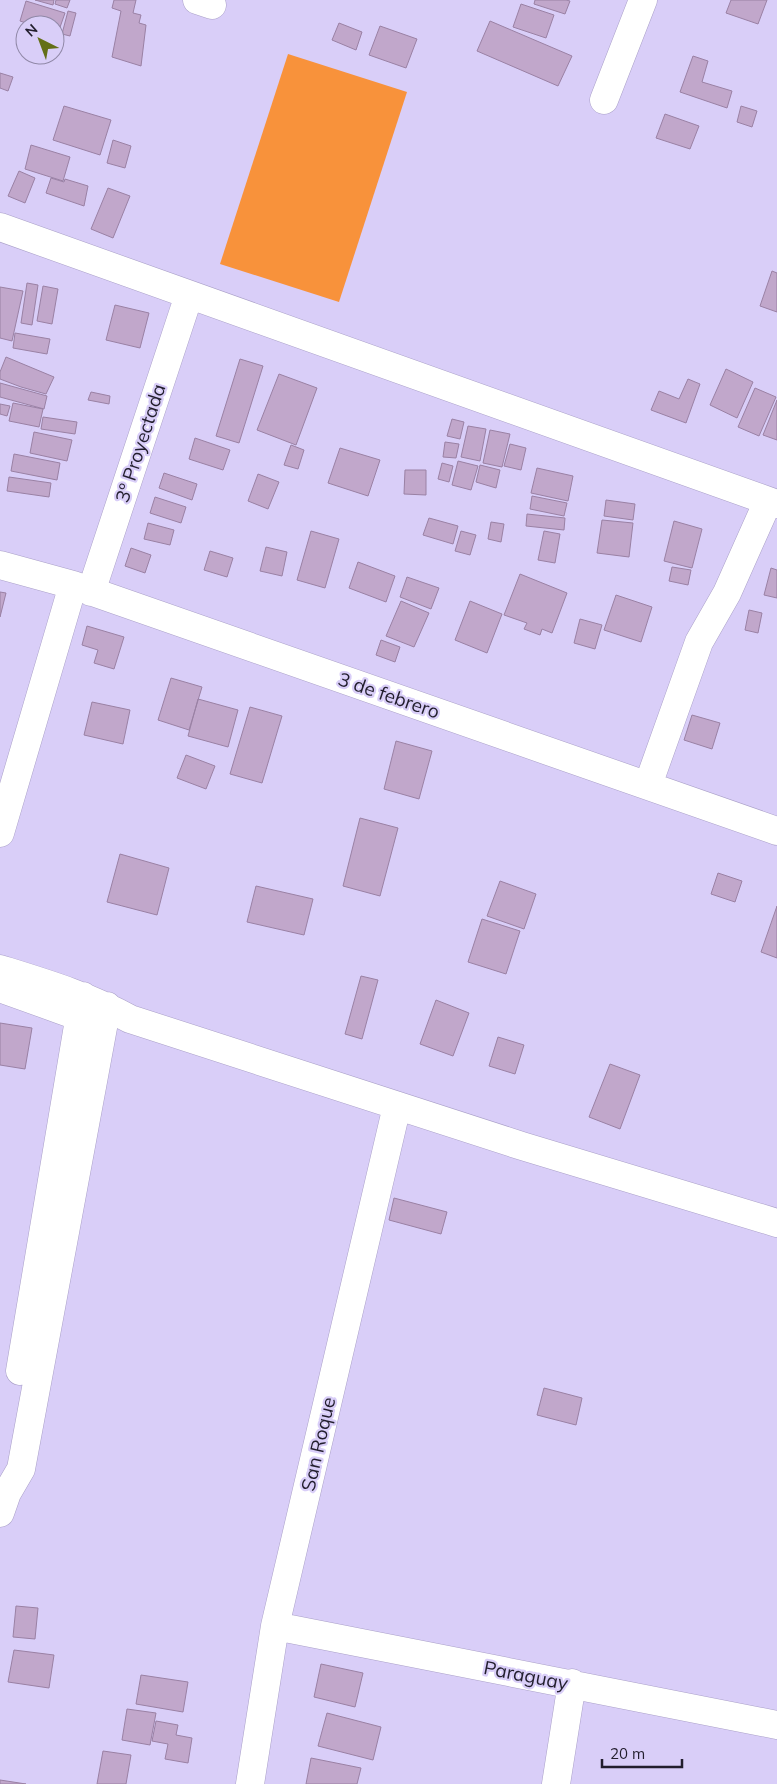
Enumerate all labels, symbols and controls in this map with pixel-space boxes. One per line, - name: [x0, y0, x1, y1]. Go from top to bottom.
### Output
- north arrow: [15, 15, 65, 65]
- text: N: [21, 20, 41, 41]
- street label: 3º Proyectada: [110, 381, 170, 505]
- street label: 3 de febrero: [335, 666, 443, 724]
- street label: San Roque: [296, 1395, 340, 1493]
- street label: Paraguay: [482, 1655, 570, 1695]
- scale bar: [602, 1736, 682, 1768]
- text: 20 m: [610, 1744, 645, 1763]

